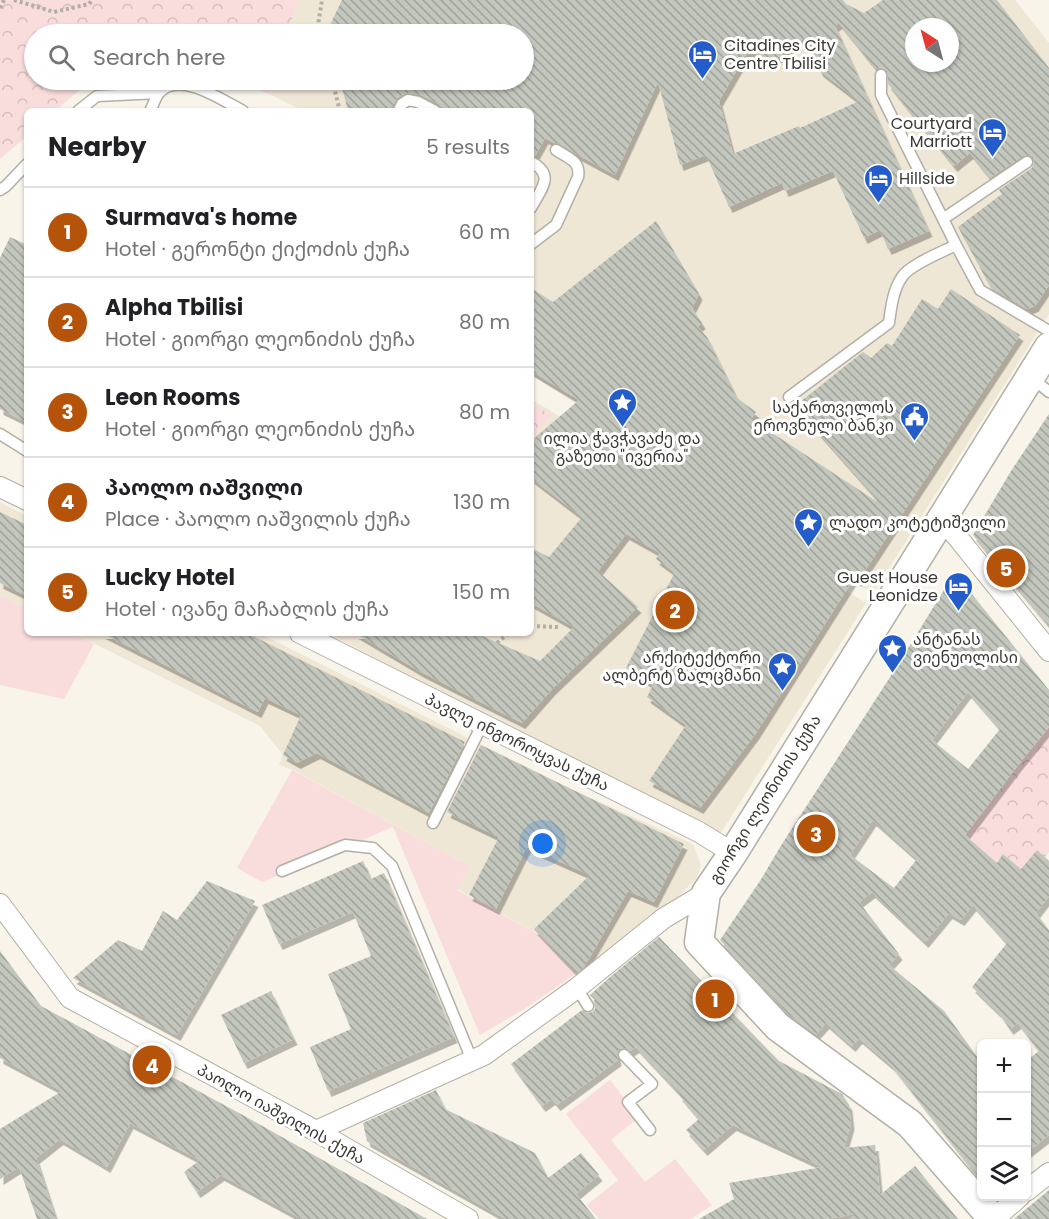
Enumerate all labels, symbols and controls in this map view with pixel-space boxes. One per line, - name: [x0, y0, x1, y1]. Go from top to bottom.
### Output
- north arrow: [905, 18, 959, 72]
- search box: [24, 24, 534, 90]
- place label: Citadines City Centre Tbilisi: [724, 34, 836, 75]
- hotel icon: Citadines City Centre Tbilisi: [687, 38, 719, 80]
- icon: search: [45, 41, 78, 74]
- text: Search here: [93, 42, 226, 73]
- place label: Courtyard Marriott: [891, 112, 972, 153]
- hotel icon: Courtyard Marriott: [977, 116, 1009, 158]
- text: Nearby: [48, 129, 146, 165]
- text: 5 results: [426, 133, 510, 161]
- hotel icon: Hillside: [862, 162, 894, 204]
- place label: Hillside: [899, 167, 955, 190]
- text: Surmava's home: [105, 202, 297, 233]
- text: 1: [64, 218, 71, 246]
- text: 60 m: [459, 218, 510, 246]
- text: Hotel · გერონტი ქიქოძის ქუჩა: [105, 235, 410, 263]
- text: Alpha Tbilisi: [105, 292, 243, 323]
- text: 2: [62, 308, 73, 336]
- text: 80 m: [459, 308, 510, 336]
- text: Hotel · გიორგი ლეონიძის ქუჩა: [105, 325, 415, 353]
- text: Leon Rooms: [105, 382, 241, 413]
- place icon: ილია ჭავჭავაძე და გაზეთი "ივერია": [606, 386, 638, 428]
- place label: საქართველოს ეროვნული ბანკი: [754, 396, 894, 437]
- text: 3: [61, 398, 74, 426]
- text: 80 m: [459, 398, 510, 426]
- public building icon: საქართველოს ეროვნული ბანკი: [899, 400, 931, 442]
- text: Hotel · გიორგი ლეონიძის ქუჩა: [105, 415, 415, 443]
- place label: ილია ჭავჭავაძე და გაზეთი "ივერია": [544, 427, 700, 468]
- text: პაოლო იაშვილი: [105, 472, 303, 503]
- text: 4: [61, 488, 74, 516]
- text: 130 m: [453, 488, 510, 516]
- text: Place · პაოლო იაშვილის ქუჩა: [105, 505, 411, 533]
- place icon: ლადო კოტეტიშვილი: [792, 506, 824, 548]
- place label: ლადო კოტეტიშვილი: [829, 511, 1006, 534]
- pin: 5: [986, 546, 1026, 590]
- text: Lucky Hotel: [105, 562, 235, 593]
- place label: Guest House Leonidze: [837, 566, 938, 607]
- hotel icon: Guest House Leonidze: [943, 570, 975, 612]
- text: 5: [61, 578, 74, 606]
- text: 150 m: [453, 578, 510, 606]
- pin: 2: [656, 588, 694, 632]
- text: Hotel · ივანე მაჩაბლის ქუჩა: [105, 595, 389, 623]
- place label: ანტანას ვიენუოლისი: [913, 628, 1018, 669]
- place icon: ანტანას ვიენუოლისი: [876, 632, 908, 674]
- place label: არქიტექტორი ალბერტ ზალცმანი: [603, 646, 761, 687]
- place icon: არქიტექტორი ალბერტ ზალცმანი: [766, 650, 798, 692]
- street label: პავლე ინგოროყვას ქუჩა: [421, 687, 613, 797]
- street label: გიორგი ლეონიძის ქუჩა: [704, 710, 826, 888]
- pin: 3: [796, 812, 836, 856]
- your location: [528, 829, 557, 858]
- pin: 1: [696, 976, 734, 1022]
- map controls: [977, 1039, 1031, 1201]
- button: +: [977, 1039, 1031, 1093]
- pin: 4: [132, 1042, 172, 1088]
- street label: პაოლო იაშვილის ქუჩა: [193, 1058, 369, 1170]
- button: −: [977, 1093, 1031, 1147]
- button: layers: [977, 1147, 1031, 1201]

